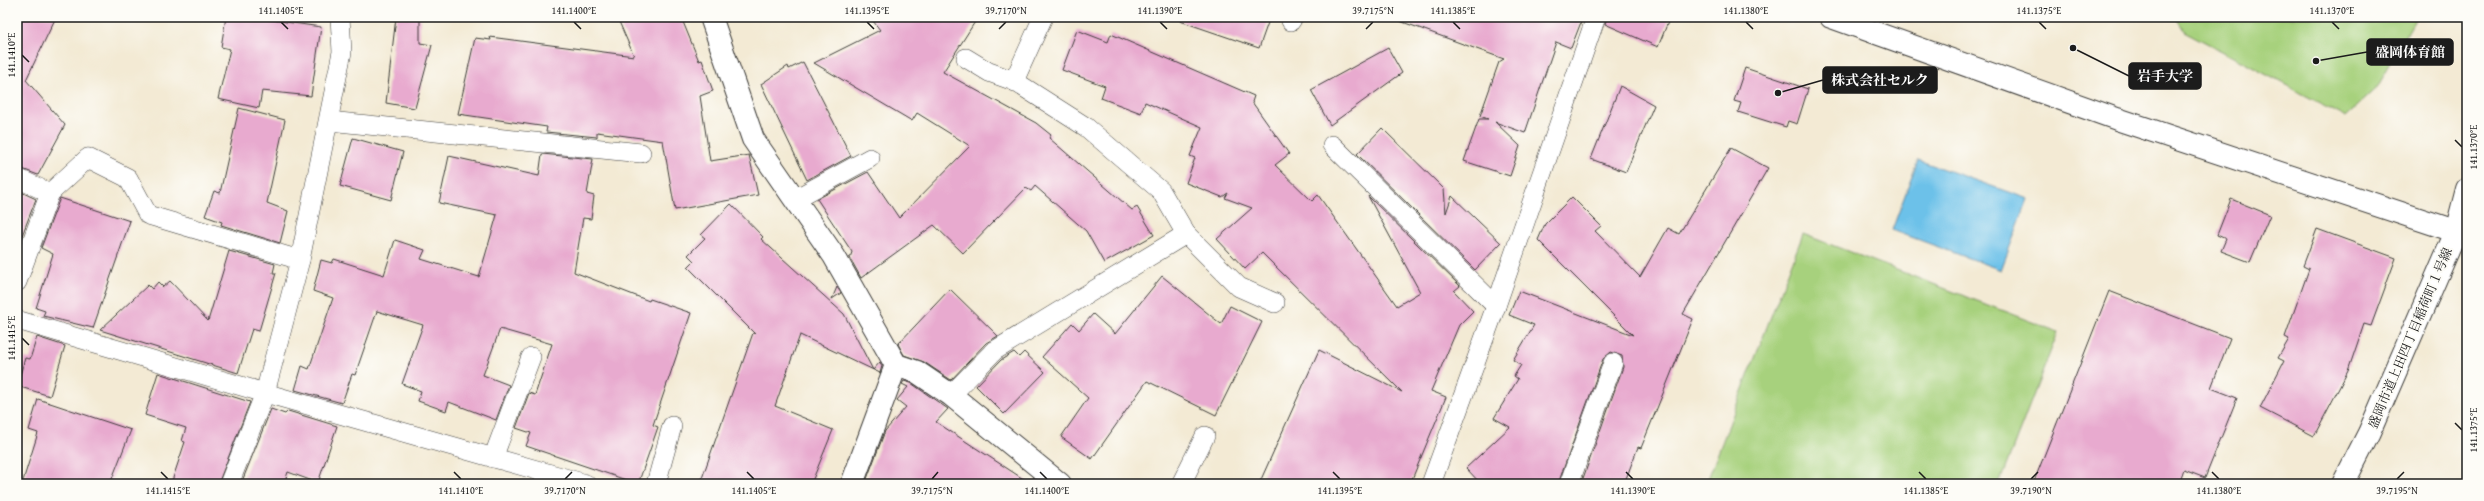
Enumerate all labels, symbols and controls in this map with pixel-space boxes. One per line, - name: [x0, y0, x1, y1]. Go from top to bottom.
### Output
- text: 141.1405°E: [259, 3, 303, 18]
- text: 141.1400°E: [552, 3, 596, 18]
- text: 141.1395°E: [845, 3, 889, 18]
- text: 39.7170°N: [985, 3, 1027, 18]
- text: 141.1390°E: [1138, 3, 1182, 18]
- text: 39.7175°N: [1352, 3, 1394, 18]
- text: 141.1385°E: [1431, 3, 1475, 18]
- text: 141.1380°E: [1724, 3, 1768, 18]
- text: 141.1375°E: [2017, 3, 2061, 18]
- text: 141.1370°E: [2310, 3, 2354, 18]
- text: 141.1410°E: [4, 33, 19, 77]
- callout: 盛岡体育館: [2367, 39, 2453, 65]
- text: 盛岡体育館: [2375, 42, 2445, 62]
- callout: 岩手大学: [2129, 63, 2201, 89]
- text: 岩手大学: [2137, 66, 2193, 86]
- callout: 株式会社セルク: [1823, 67, 1937, 93]
- text: 株式会社セルク: [1831, 70, 1929, 90]
- text: 141.1370°E: [2466, 125, 2481, 169]
- street label: 盛岡市道上田四丁目稲荷町１号線: [2363, 245, 2457, 431]
- text: 141.1415°E: [4, 316, 19, 360]
- text: 141.1375°E: [2466, 408, 2481, 452]
- text: 141.1415°E: [146, 483, 190, 498]
- text: 141.1410°E: [439, 483, 483, 498]
- text: 39.7170°N: [544, 483, 586, 498]
- text: 141.1405°E: [732, 483, 776, 498]
- text: 39.7175°N: [911, 483, 953, 498]
- text: 141.1400°E: [1025, 483, 1069, 498]
- text: 141.1395°E: [1318, 483, 1362, 498]
- text: 141.1390°E: [1611, 483, 1655, 498]
- text: 141.1385°E: [1904, 483, 1948, 498]
- text: 39.7190°N: [2010, 483, 2052, 498]
- text: 141.1380°E: [2197, 483, 2241, 498]
- text: 39.7195°N: [2376, 483, 2418, 498]

